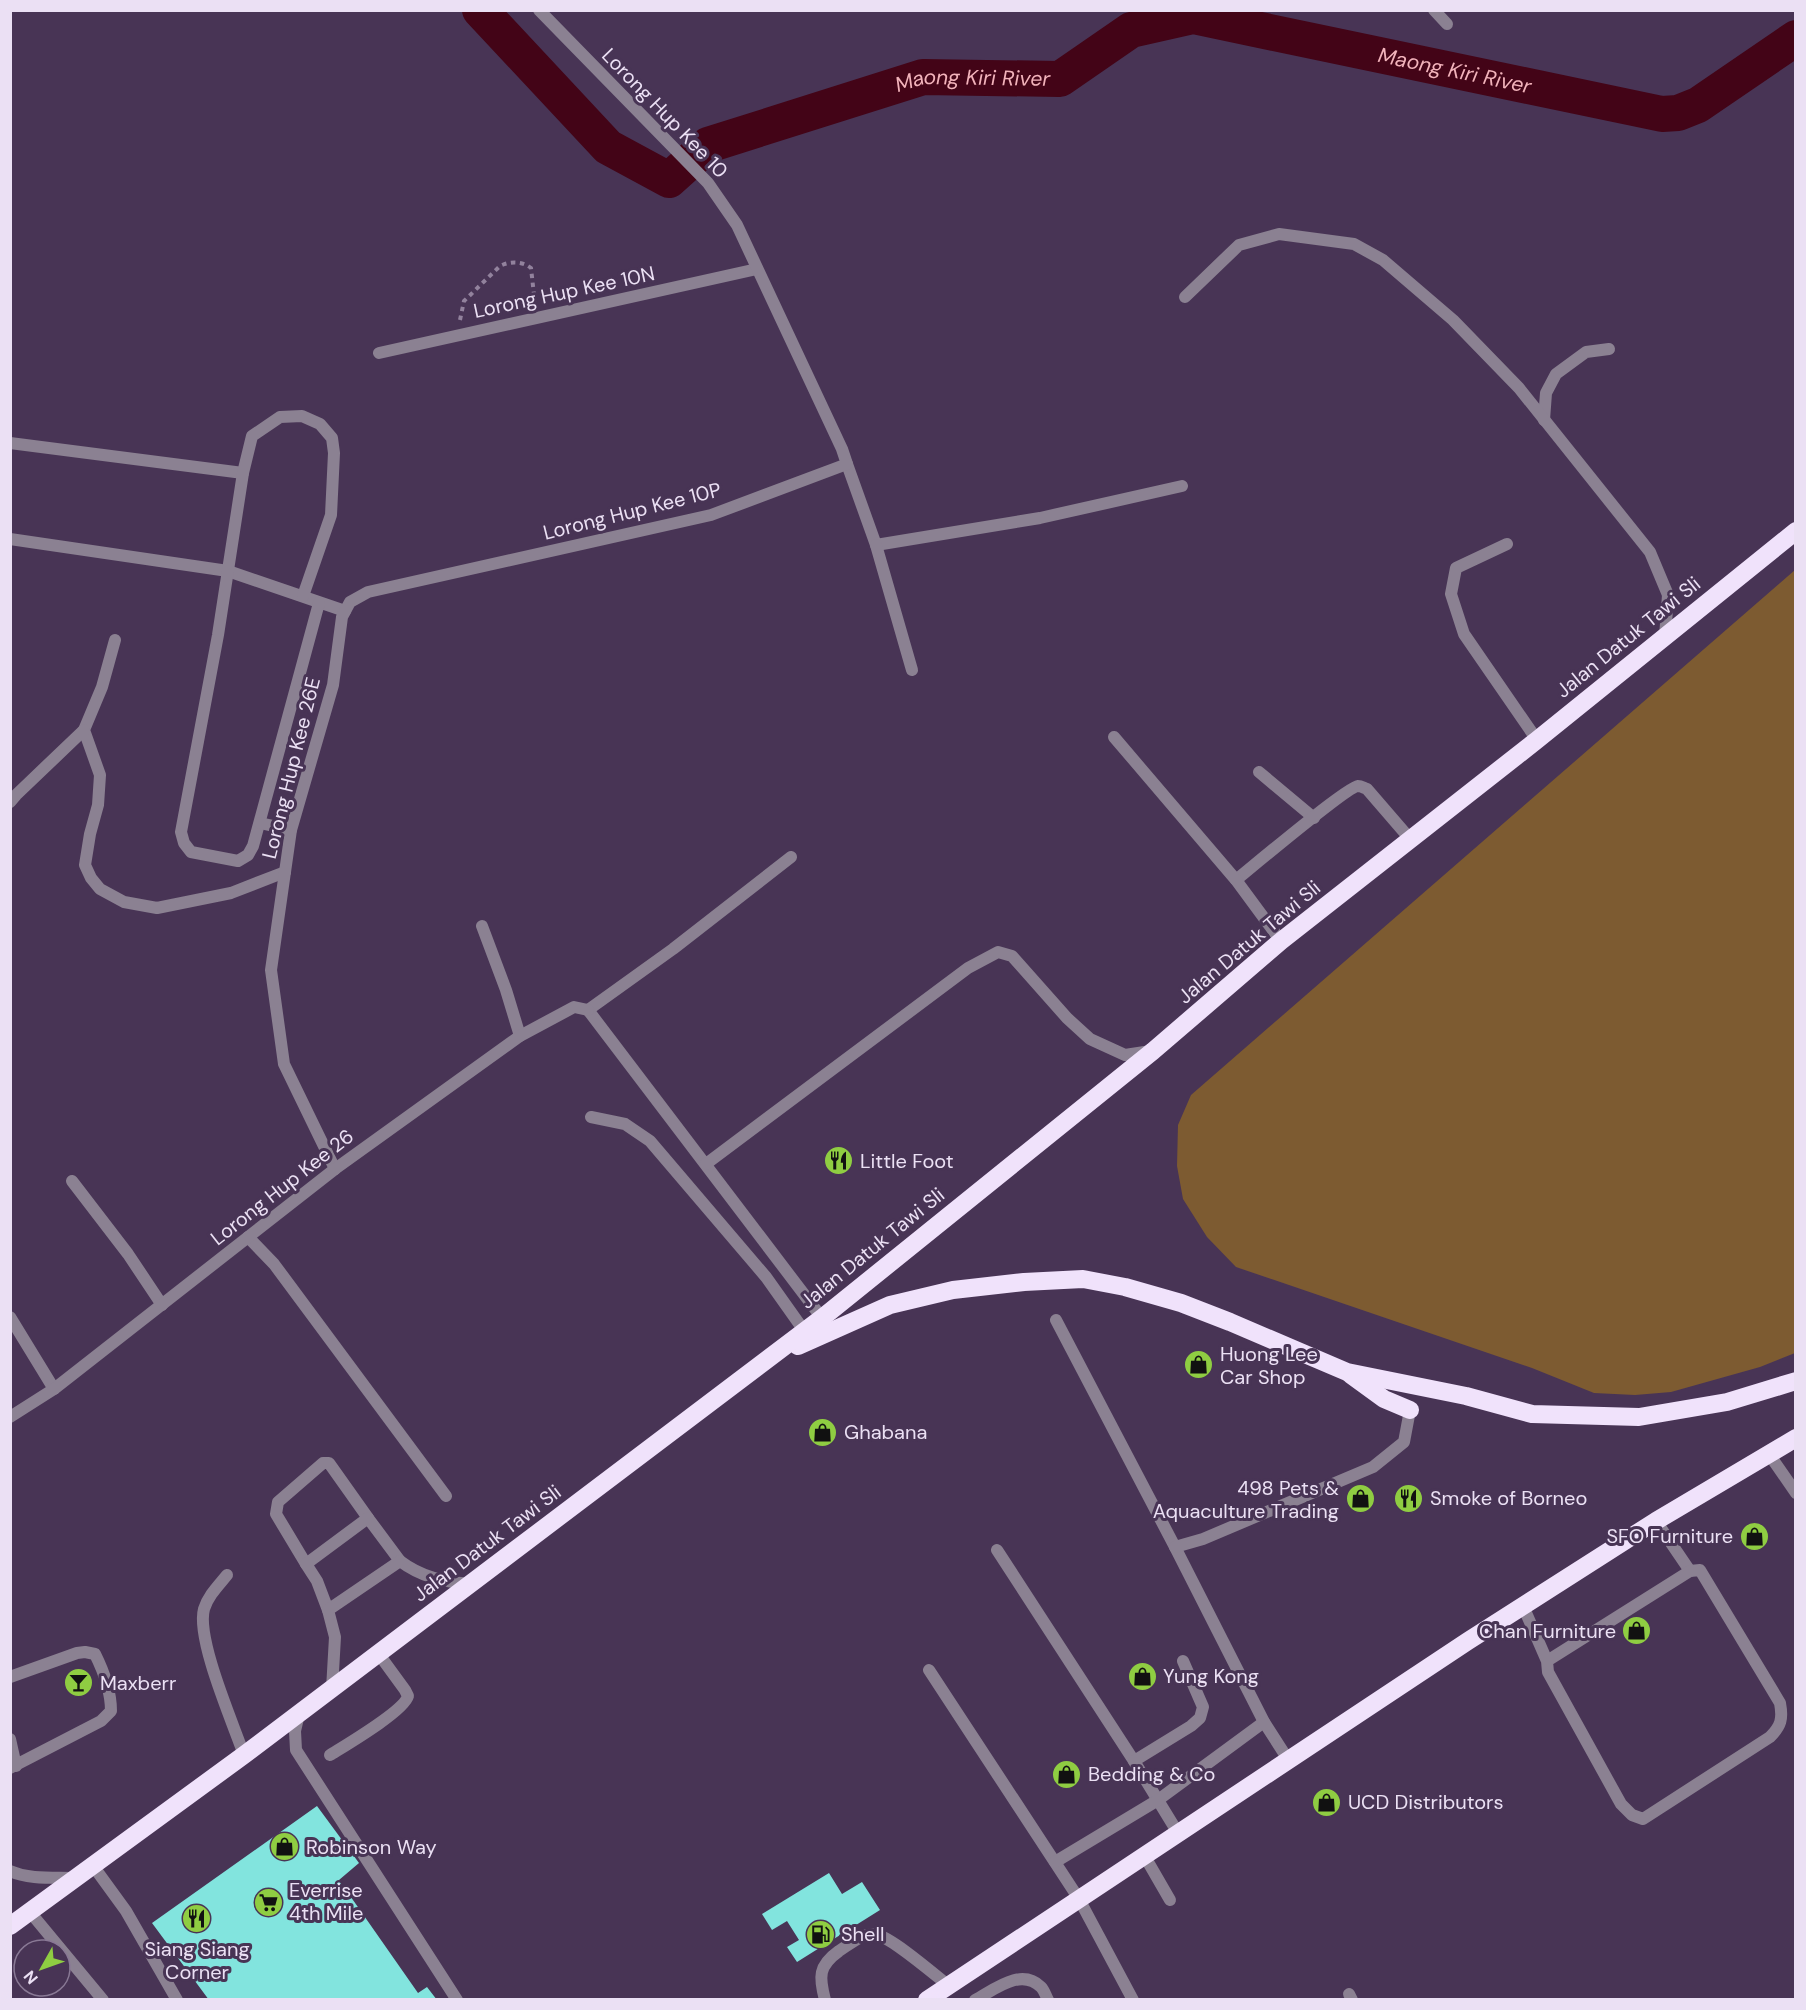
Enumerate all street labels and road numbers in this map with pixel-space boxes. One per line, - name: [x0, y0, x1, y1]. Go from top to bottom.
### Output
- street label: Lorong Hup Kee 10: [596, 43, 734, 183]
- street label: Lorong Hup Kee 10N: [471, 260, 657, 324]
- street label: Lorong Hup Kee 10P: [540, 476, 724, 546]
- street label: Jalan Datuk Tawi Sli: [1550, 571, 1706, 703]
- street label: Lorong Hup Kee 26E: [256, 675, 326, 861]
- street label: Jalan Datuk Tawi Sli: [1172, 875, 1326, 1009]
- street label: Lorong Hup Kee 26: [205, 1123, 359, 1251]
- street label: Jalan Datuk Tawi Sli: [794, 1182, 950, 1314]
- street label: Jalan Datuk Tawi Sli: [408, 1479, 566, 1607]

